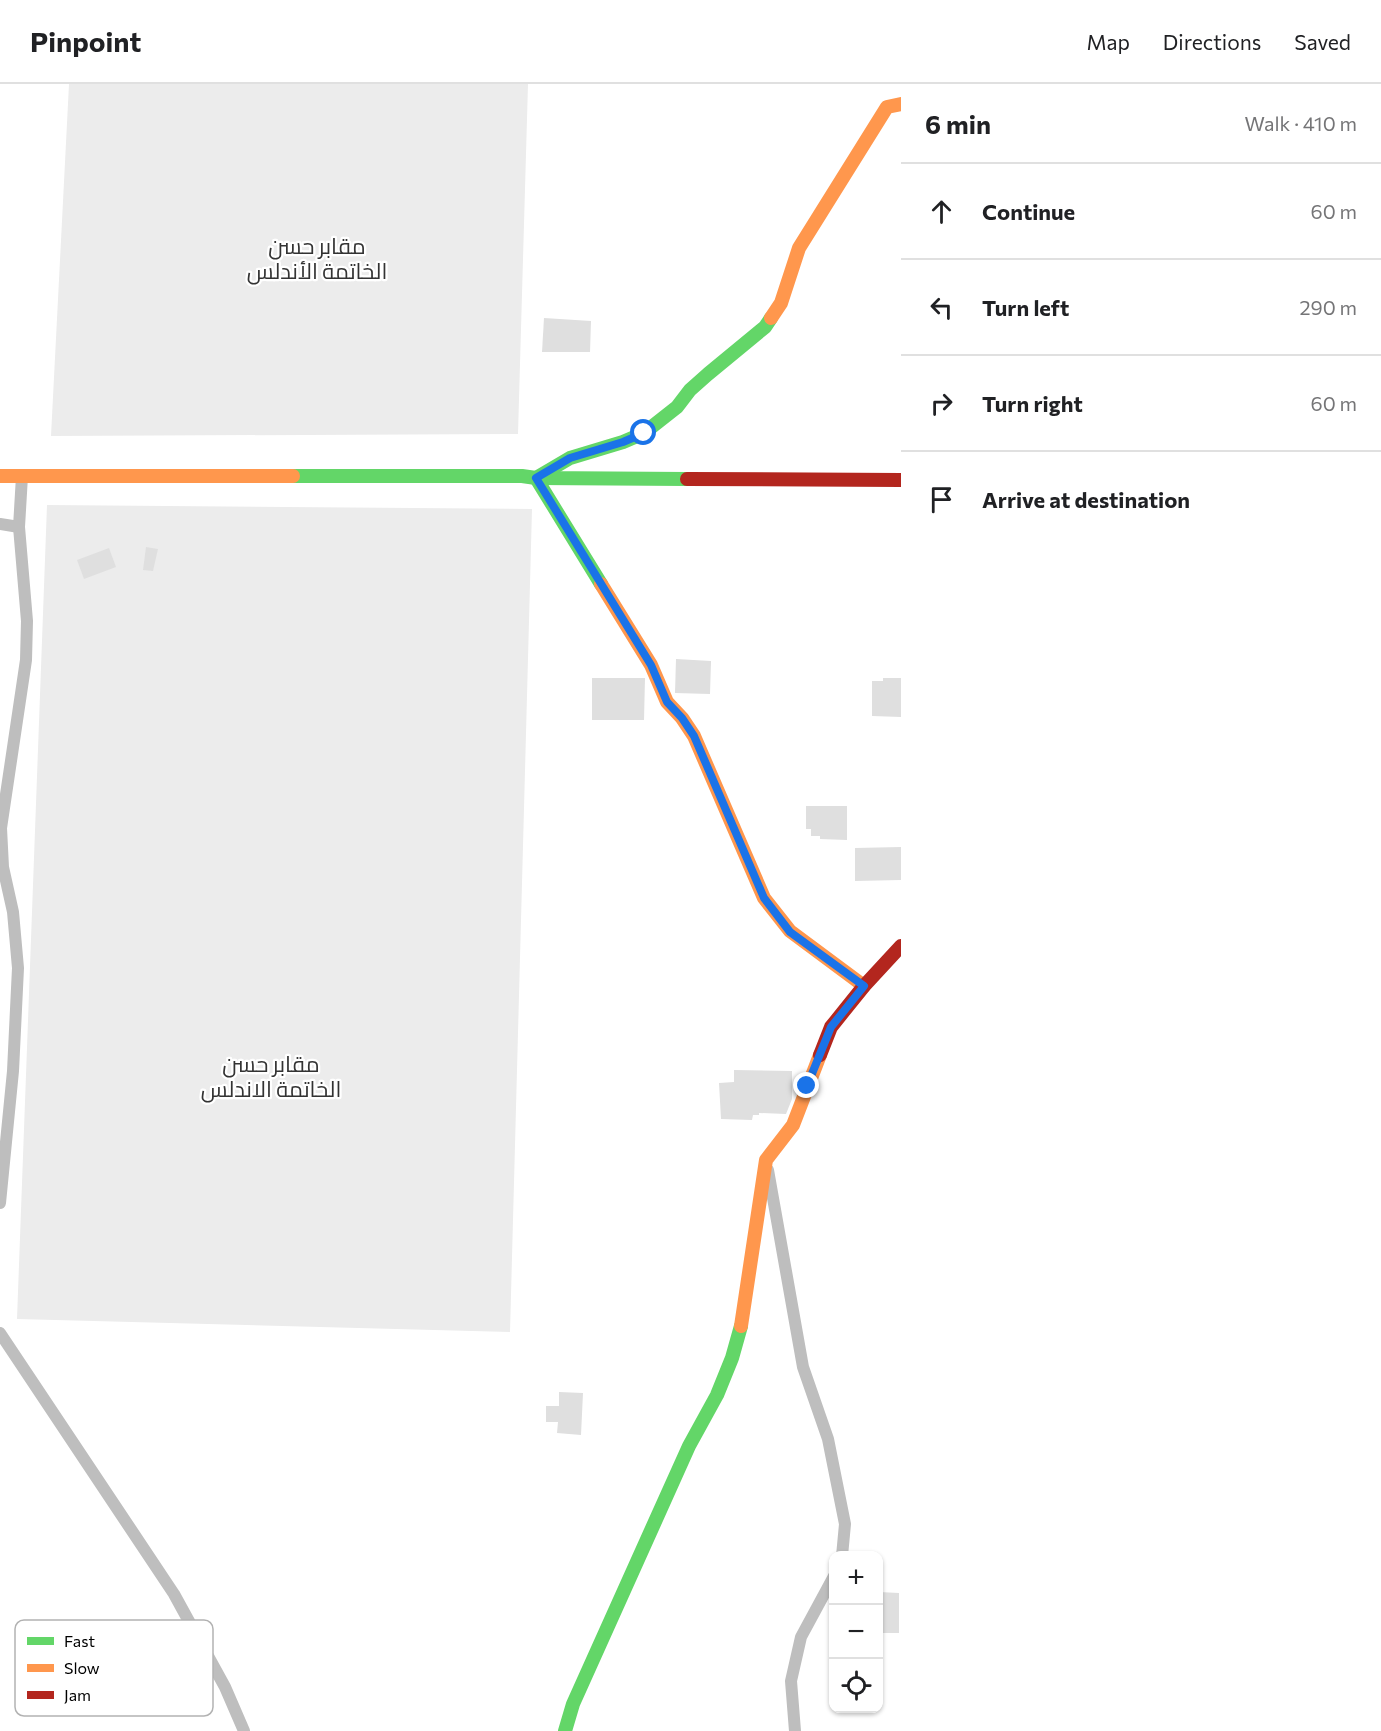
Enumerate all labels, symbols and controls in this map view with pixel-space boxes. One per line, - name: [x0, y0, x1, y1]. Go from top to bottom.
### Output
- text: Pinpoint: [30, 24, 141, 58]
- text: Map: [1087, 29, 1130, 54]
- text: Directions: [1163, 29, 1261, 54]
- text: Saved: [1294, 29, 1351, 54]
- text: 6 min: [925, 108, 991, 139]
- text: Walk · 410 m: [1245, 111, 1357, 135]
- icon: ahead: [925, 195, 958, 228]
- text: Continue: [982, 198, 1075, 225]
- text: 60 m: [1311, 199, 1357, 223]
- park label: مقابر حسن الخاتمة الأندلس: [247, 232, 387, 285]
- icon: left: [925, 291, 958, 324]
- text: Turn left: [982, 294, 1069, 321]
- text: 290 m: [1299, 295, 1357, 319]
- icon: right: [925, 387, 958, 420]
- text: Turn right: [982, 390, 1083, 417]
- text: 60 m: [1311, 391, 1357, 415]
- route start: [630, 419, 656, 445]
- icon: arrive: [925, 483, 958, 516]
- text: Arrive at destination: [982, 486, 1190, 513]
- park label: مقابر حسن الخاتمة الاندلس: [201, 1050, 341, 1103]
- route end: [793, 1072, 819, 1098]
- map controls: [829, 1551, 883, 1713]
- button: +: [829, 1551, 883, 1605]
- button: −: [829, 1605, 883, 1659]
- legend: [15, 1620, 213, 1716]
- text: Fast: [64, 1631, 95, 1650]
- text: Slow: [64, 1658, 100, 1677]
- button: locate: [829, 1659, 883, 1713]
- text: Jam: [64, 1685, 91, 1704]

